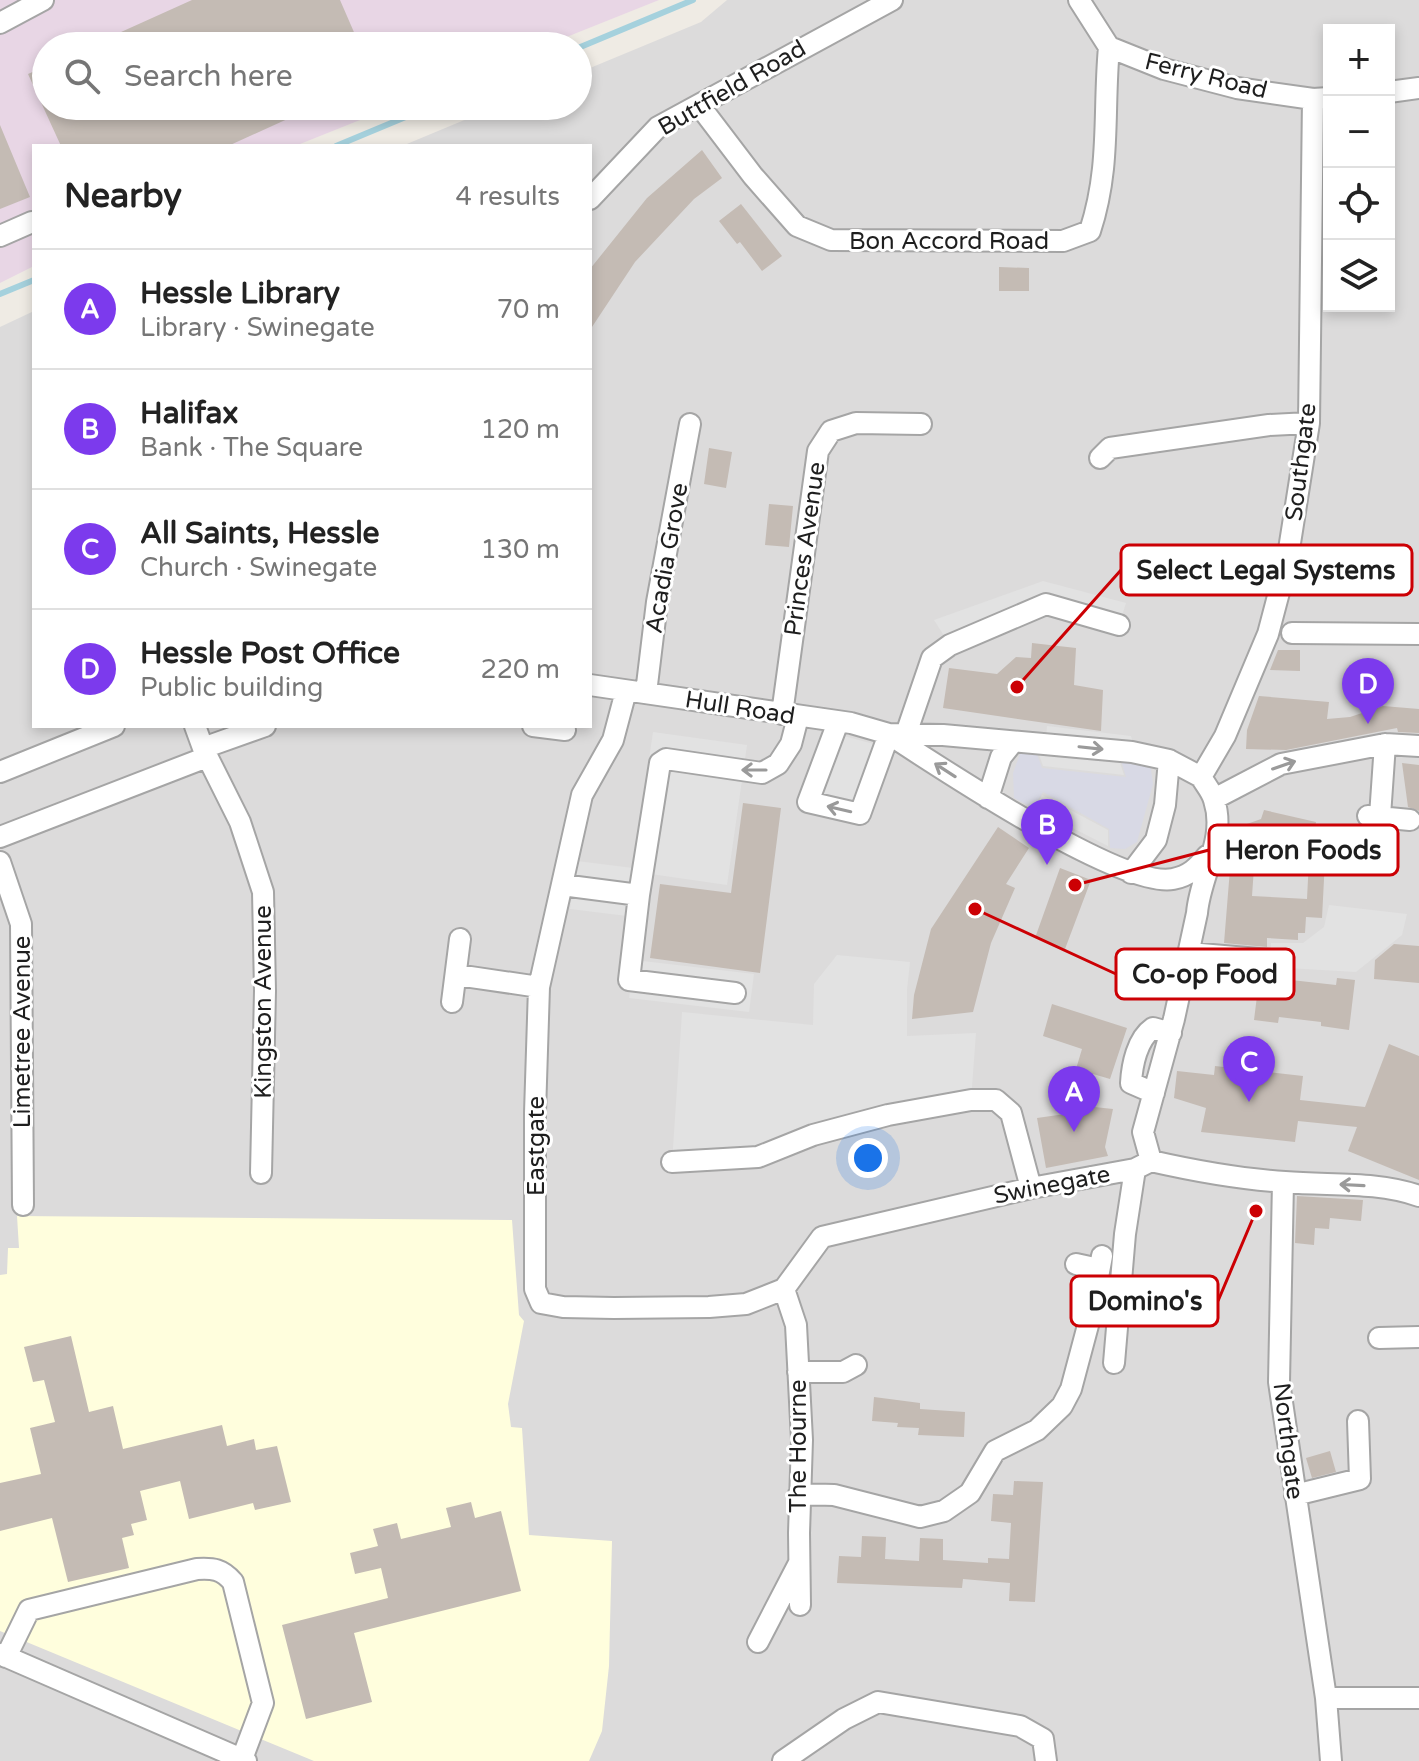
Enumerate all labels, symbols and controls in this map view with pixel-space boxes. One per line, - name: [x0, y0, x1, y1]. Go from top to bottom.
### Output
- map controls: [1323, 24, 1395, 312]
- button: +: [1323, 24, 1395, 96]
- search box: [32, 32, 592, 120]
- street label: Buttfield Road: [653, 34, 811, 142]
- street label: Ferry Road: [1142, 47, 1270, 105]
- icon: search: [60, 54, 104, 98]
- text: Search here: [124, 58, 293, 95]
- button: −: [1323, 96, 1395, 168]
- button: locate: [1323, 168, 1395, 240]
- text: Nearby: [64, 176, 182, 217]
- text: 4 results: [455, 181, 560, 212]
- street label: Bon Accord Road: [849, 227, 1049, 256]
- button: layers: [1323, 240, 1395, 312]
- text: Hessle Library: [140, 275, 340, 312]
- text: A: [80, 294, 100, 325]
- text: 70 m: [497, 294, 560, 325]
- text: Library · Swinegate: [140, 312, 375, 343]
- text: Halifax: [140, 395, 239, 432]
- street label: Southgate: [1279, 401, 1323, 523]
- text: B: [81, 414, 99, 445]
- text: 120 m: [480, 414, 560, 445]
- text: Bank · The Square: [140, 432, 363, 463]
- street label: Princes Avenue: [778, 460, 832, 638]
- street label: Acadia Grove: [639, 480, 695, 636]
- text: All Saints, Hessle: [140, 515, 380, 552]
- text: C: [81, 534, 99, 565]
- text: 130 m: [480, 534, 560, 565]
- callout: Select Legal Systems: [1121, 545, 1412, 595]
- text: Church · Swinegate: [140, 552, 377, 583]
- text: Select Legal Systems: [1137, 555, 1395, 586]
- text: Hessle Post Office: [140, 635, 400, 672]
- text: D: [80, 654, 100, 685]
- text: 220 m: [480, 654, 560, 685]
- pin: D: [1342, 658, 1394, 724]
- text: Public building: [140, 672, 323, 703]
- street label: Hull Road: [683, 685, 797, 731]
- one-way arrow: [1077, 741, 1104, 756]
- one-way arrow: [1271, 757, 1296, 772]
- one-way arrow: [742, 762, 768, 778]
- one-way arrow: [934, 762, 957, 778]
- pin: B: [1021, 799, 1073, 865]
- one-way arrow: [827, 801, 852, 816]
- callout: Heron Foods: [1209, 825, 1398, 875]
- text: Heron Foods: [1224, 835, 1382, 866]
- street label: Kingston Avenue: [249, 905, 278, 1099]
- street label: Limetree Avenue: [8, 936, 37, 1128]
- callout: Co-op Food: [1116, 949, 1294, 999]
- text: Co-op Food: [1132, 959, 1278, 990]
- pin: C: [1223, 1036, 1275, 1102]
- pin: A: [1048, 1066, 1100, 1132]
- street label: Eastgate: [522, 1096, 551, 1196]
- your location: [848, 1138, 888, 1178]
- street label: Swinegate: [991, 1159, 1113, 1211]
- one-way arrow: [1339, 1178, 1366, 1193]
- callout: Domino's: [1071, 1276, 1218, 1326]
- text: Domino's: [1088, 1286, 1202, 1317]
- street label: The Hourne: [784, 1379, 813, 1513]
- street label: Northgate: [1266, 1381, 1310, 1501]

